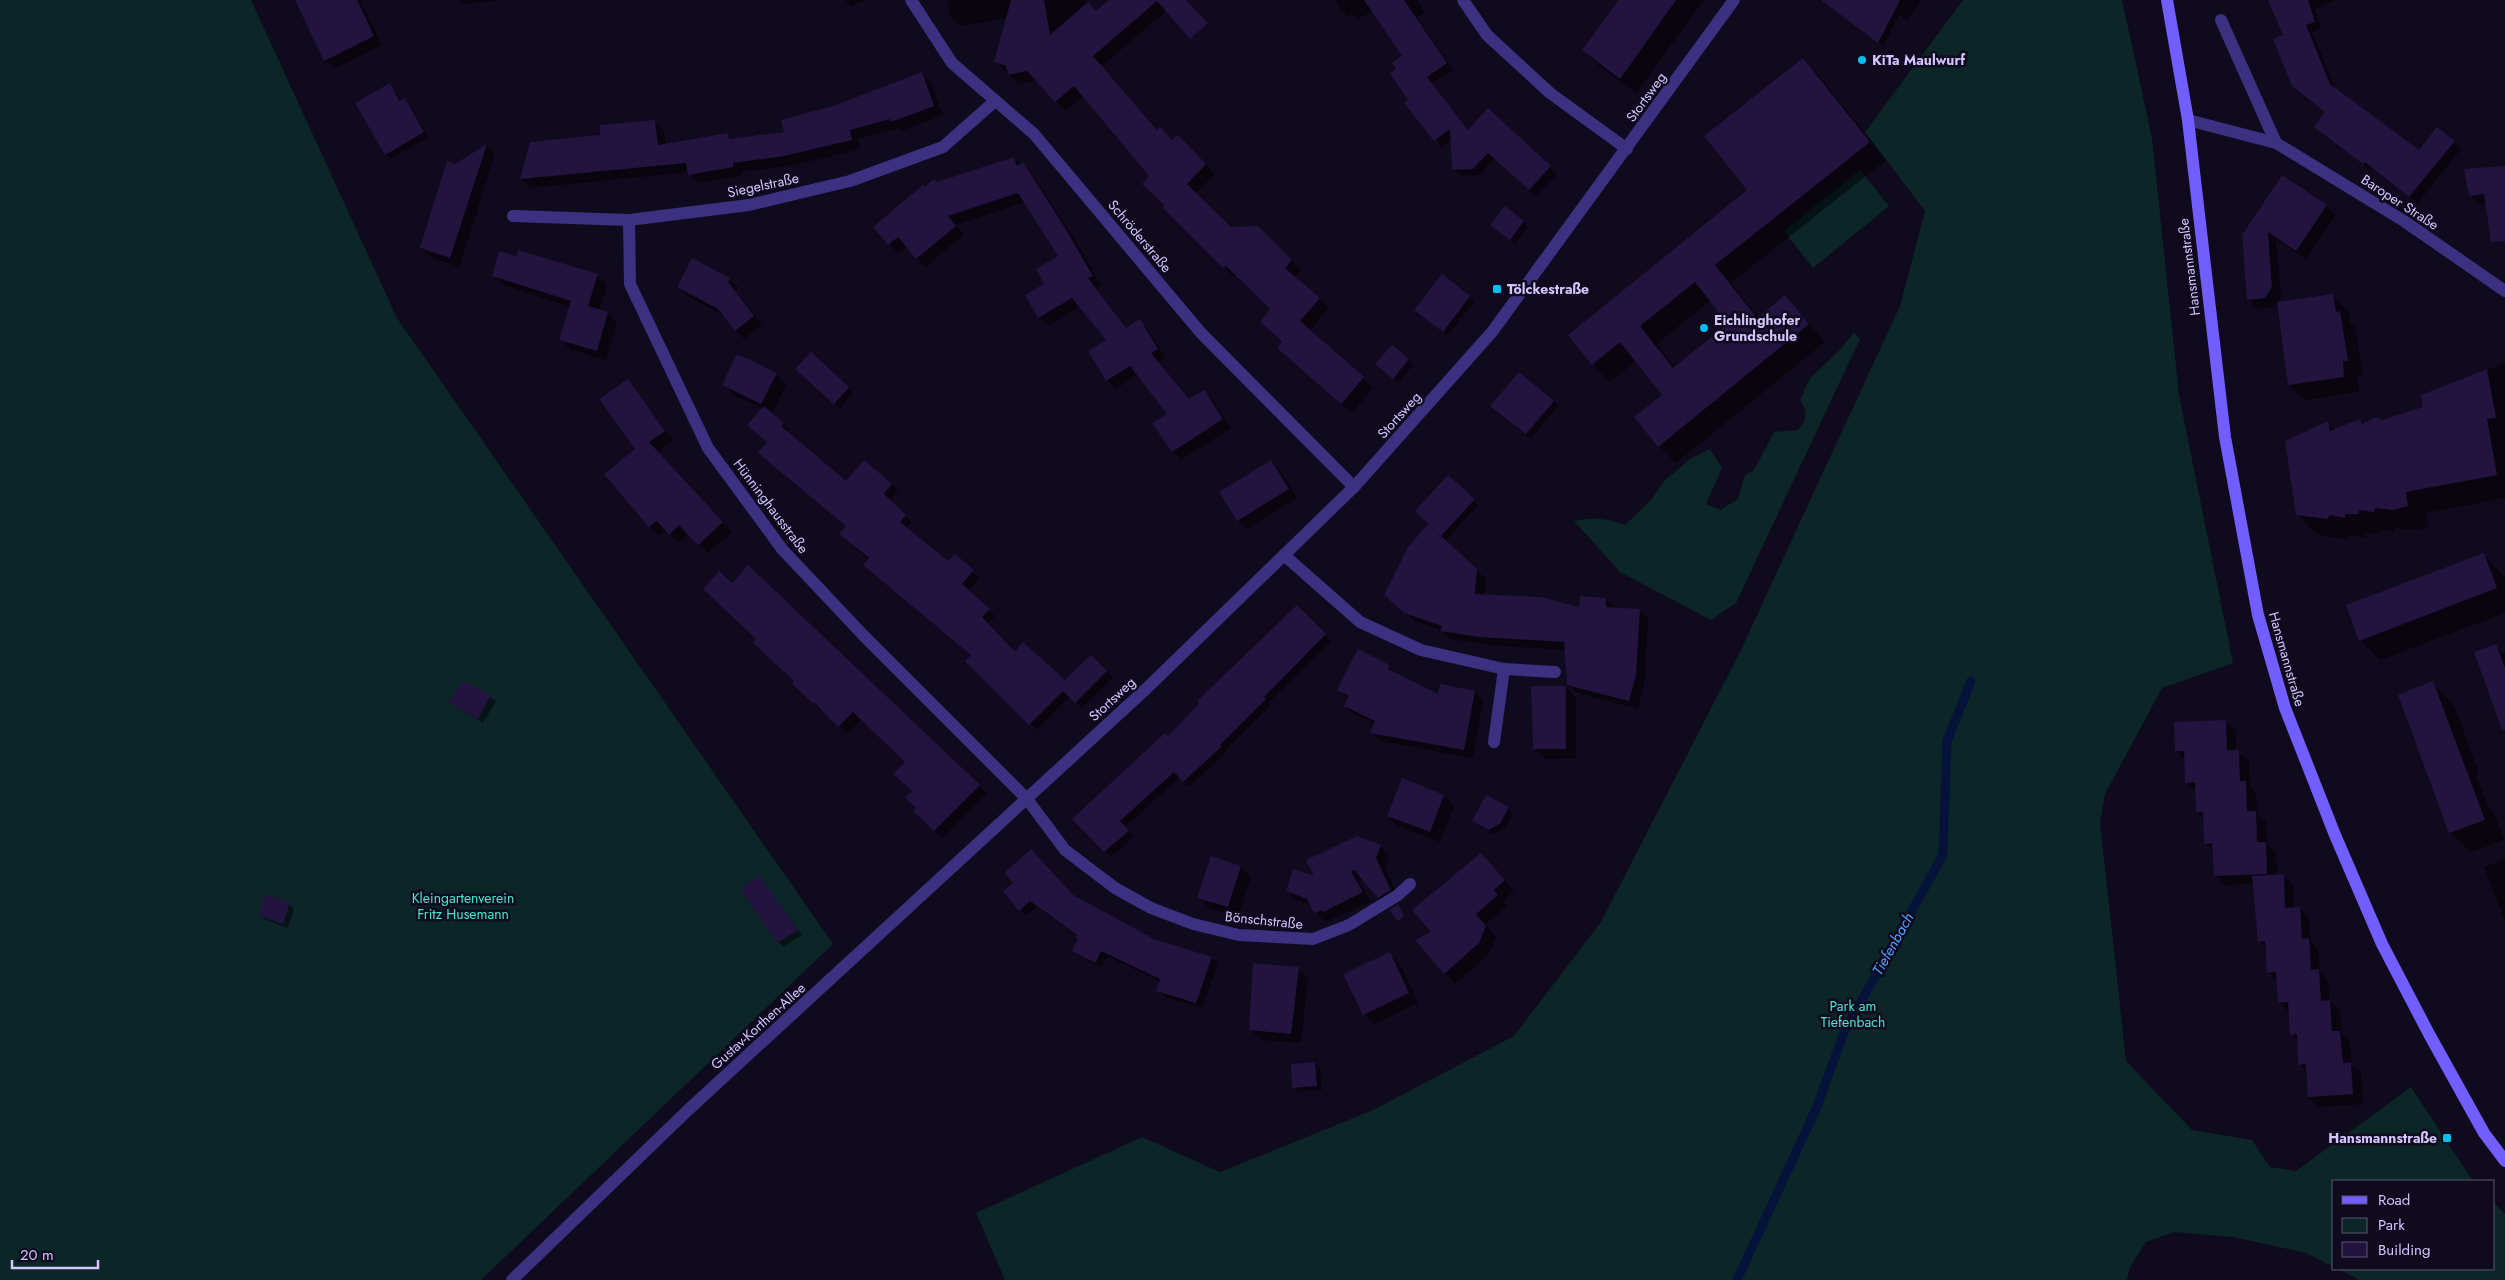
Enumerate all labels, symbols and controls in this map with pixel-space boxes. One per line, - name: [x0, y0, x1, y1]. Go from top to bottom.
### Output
- place label: KiTa Maulwurf: [1872, 50, 1966, 70]
- marker: KiTa Maulwurf: [1856, 54, 1868, 66]
- street label: Stortsweg: [1621, 68, 1671, 126]
- street label: Siegelstraße: [725, 168, 801, 202]
- street label: Baroper Straße: [2357, 169, 2443, 235]
- street label: Schröderstraße: [1104, 195, 1176, 277]
- street label: Hansmannstraße: [2173, 217, 2205, 317]
- place label: Tölckestraße: [1507, 279, 1589, 299]
- marker: Tölckestraße: [1491, 283, 1503, 295]
- place label: Eichlinghofer Grundschule: [1714, 310, 1800, 346]
- marker: Eichlinghofer Grundschule: [1698, 322, 1710, 334]
- street label: Stortsweg: [1373, 387, 1425, 443]
- street label: Hünninghausstraße: [729, 455, 813, 557]
- street label: Hansmannstraße: [2264, 609, 2310, 709]
- street label: Stortsweg: [1084, 672, 1140, 726]
- park label: Kleingartenverein Fritz Husemann: [412, 888, 514, 924]
- street label: Bönschstraße: [1224, 906, 1304, 934]
- water label: Tiefenbach: [1867, 909, 1919, 979]
- street label: Gustav-Korthen-Allee: [706, 978, 810, 1074]
- park label: Park am Tiefenbach: [1821, 996, 1885, 1032]
- place label: Hansmannstraße: [2328, 1128, 2437, 1148]
- marker: Hansmannstraße: [2441, 1132, 2453, 1144]
- legend: [2332, 1180, 2495, 1270]
- text: Road: [2378, 1189, 2410, 1211]
- text: Park: [2378, 1214, 2405, 1236]
- scale bar: [12, 1238, 99, 1270]
- text: Building: [2378, 1239, 2430, 1261]
- text: 20 m: [20, 1244, 54, 1266]

